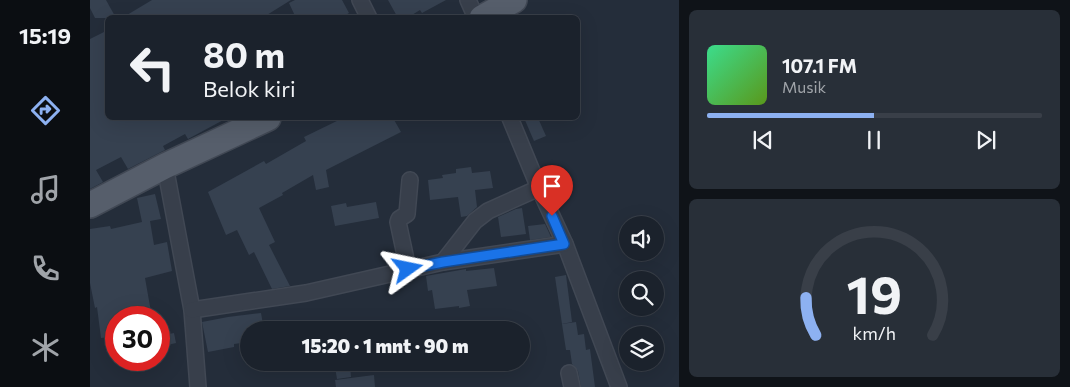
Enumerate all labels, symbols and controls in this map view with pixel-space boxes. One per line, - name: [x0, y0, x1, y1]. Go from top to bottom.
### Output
- text: 15:19: [19, 22, 71, 49]
- text: 80 m: [203, 32, 285, 75]
- icon: left: [120, 35, 185, 100]
- text: 107.1 FM: [782, 54, 857, 77]
- text: Belok kiri: [203, 75, 296, 102]
- text: Musik: [782, 77, 826, 96]
- icon: directions: [28, 93, 63, 128]
- icon: previous: [749, 126, 777, 154]
- icon: pause: [860, 126, 888, 154]
- icon: next: [972, 126, 1000, 154]
- pin: [531, 165, 573, 216]
- icon: music: [28, 172, 63, 207]
- icon: arrive: [538, 172, 566, 200]
- map controls: [619, 216, 664, 371]
- button: sound: [619, 216, 664, 261]
- position arrow: [381, 242, 433, 294]
- icon: phone: [28, 251, 63, 286]
- text: 19: [847, 261, 902, 325]
- button: search: [619, 271, 664, 316]
- speed limit sign: 30: [105, 306, 170, 371]
- text: km/h: [853, 322, 896, 344]
- button: layers: [619, 326, 664, 371]
- icon: climate: [28, 330, 63, 365]
- text: 15:20 · 1 mnt · 90 m: [301, 334, 469, 357]

